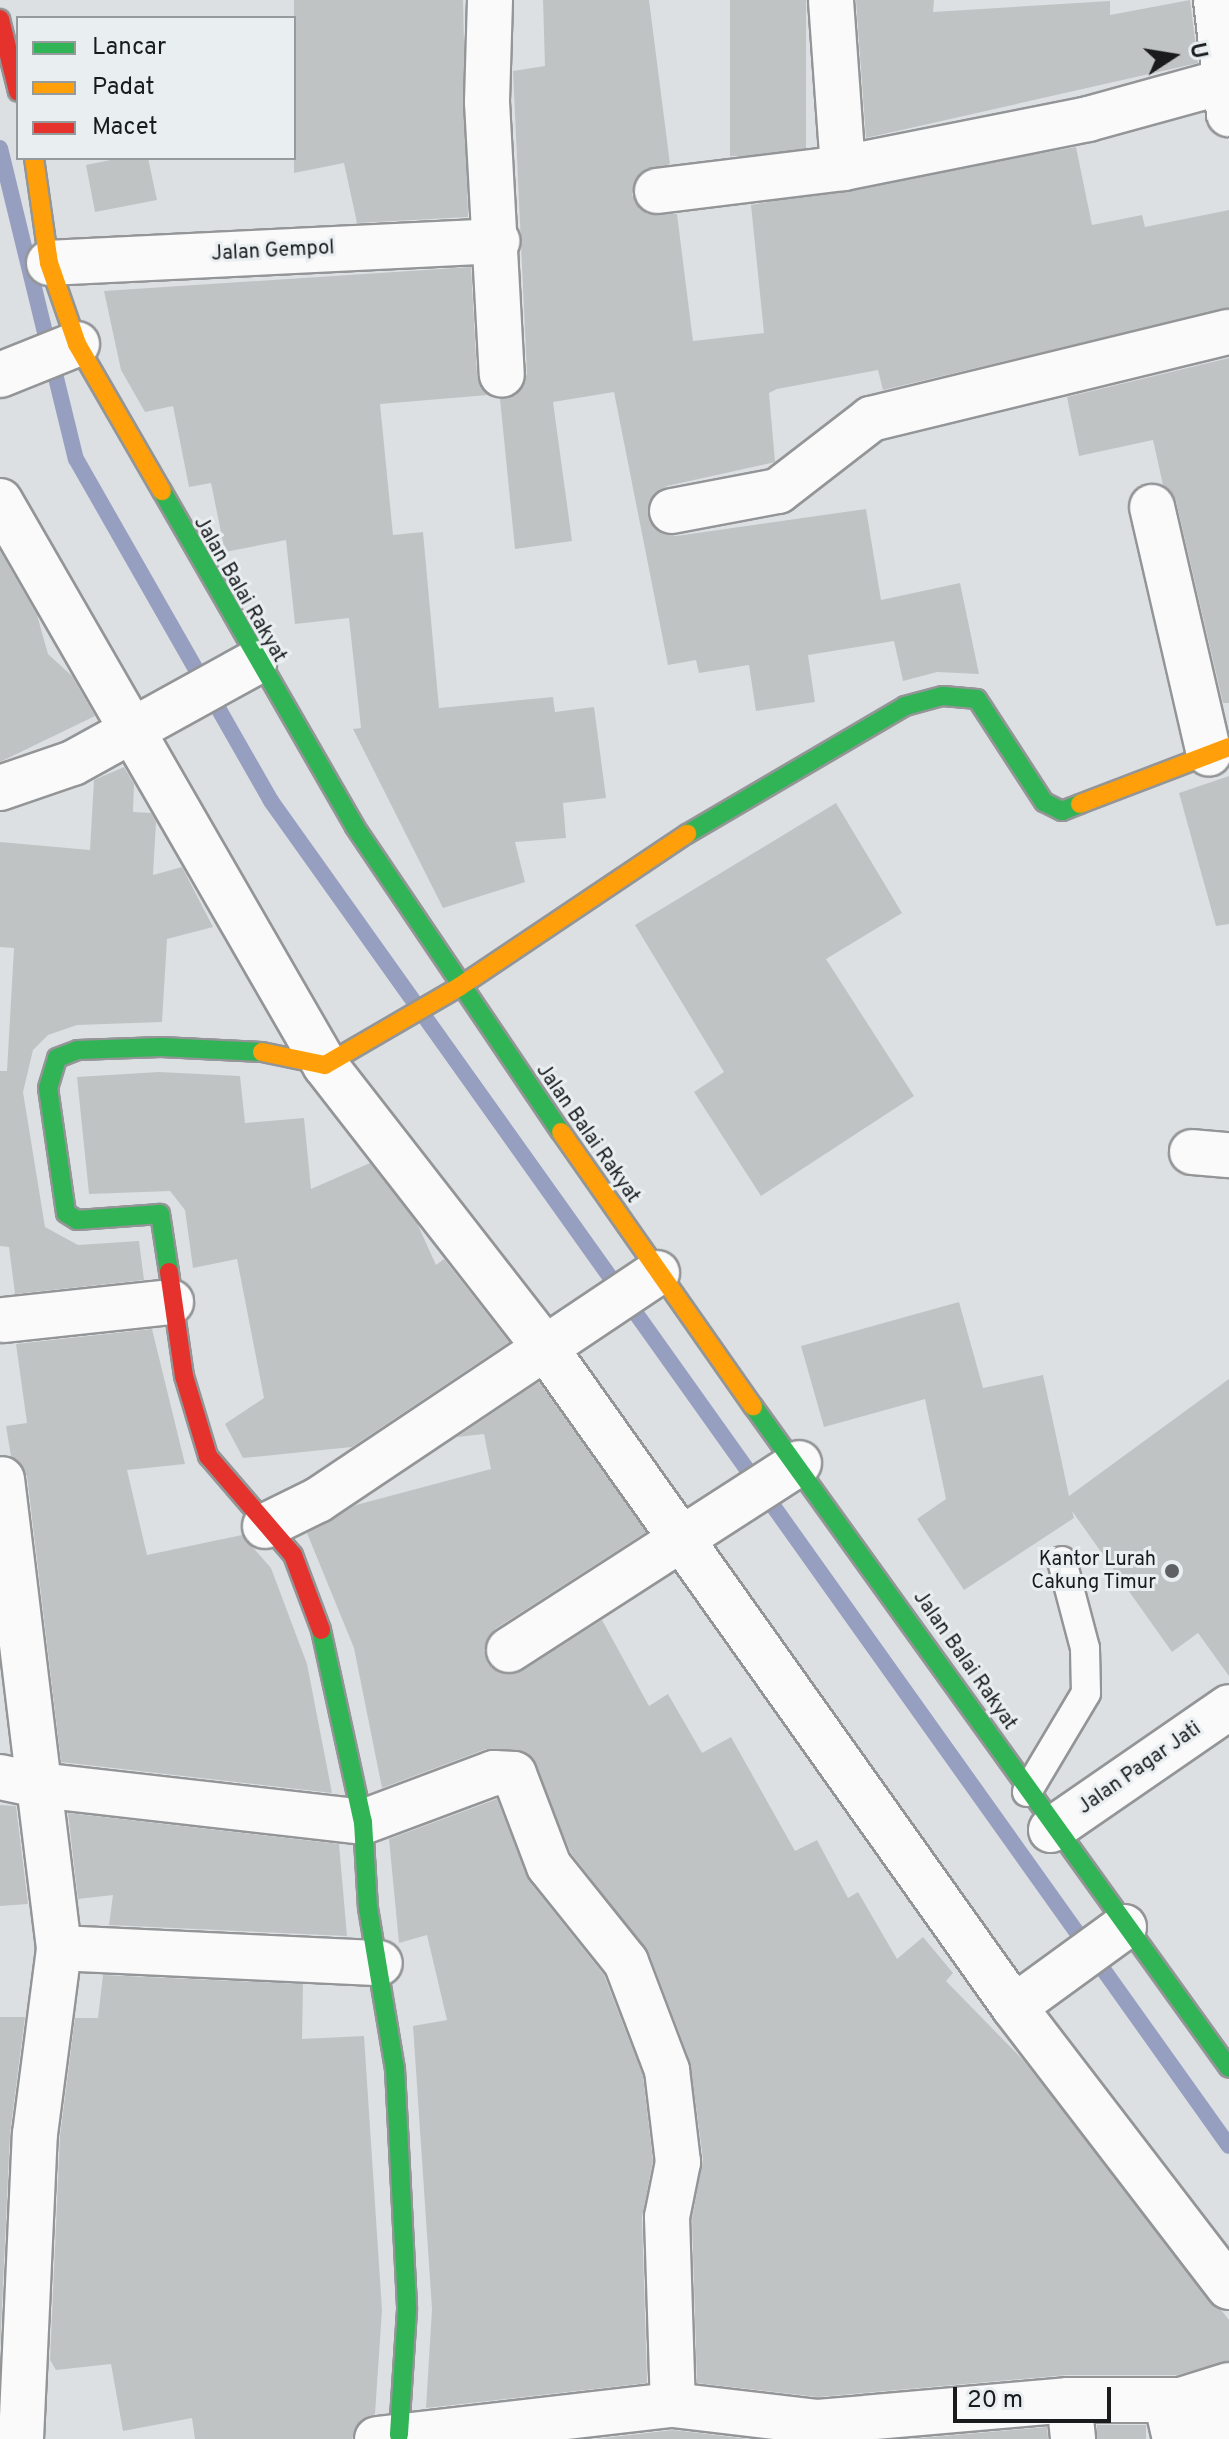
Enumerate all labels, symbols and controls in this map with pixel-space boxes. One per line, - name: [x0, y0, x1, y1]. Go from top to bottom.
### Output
- legend: [16, 16, 296, 160]
- north arrow: [1133, 16, 1213, 96]
- text: Lancar: [92, 33, 166, 63]
- text: U: [1182, 40, 1212, 61]
- text: Padat: [92, 73, 154, 103]
- text: Macet: [92, 113, 158, 143]
- street label: Jalan Gempol: [211, 237, 335, 267]
- street label: Jalan Balai Rakyat: [187, 513, 291, 667]
- street label: Jalan Balai Rakyat: [530, 1060, 644, 1208]
- place label: Kantor Lurah Cakung Timur: [1030, 1548, 1156, 1595]
- marker: Kantor Lurah Cakung Timur: [1163, 1562, 1181, 1580]
- street label: Jalan Balai Rakyat: [907, 1587, 1021, 1735]
- street label: Jalan Pagar Jati: [1074, 1718, 1206, 1820]
- scale bar: [957, 2371, 1115, 2421]
- text: 20 m: [967, 2386, 1023, 2416]

